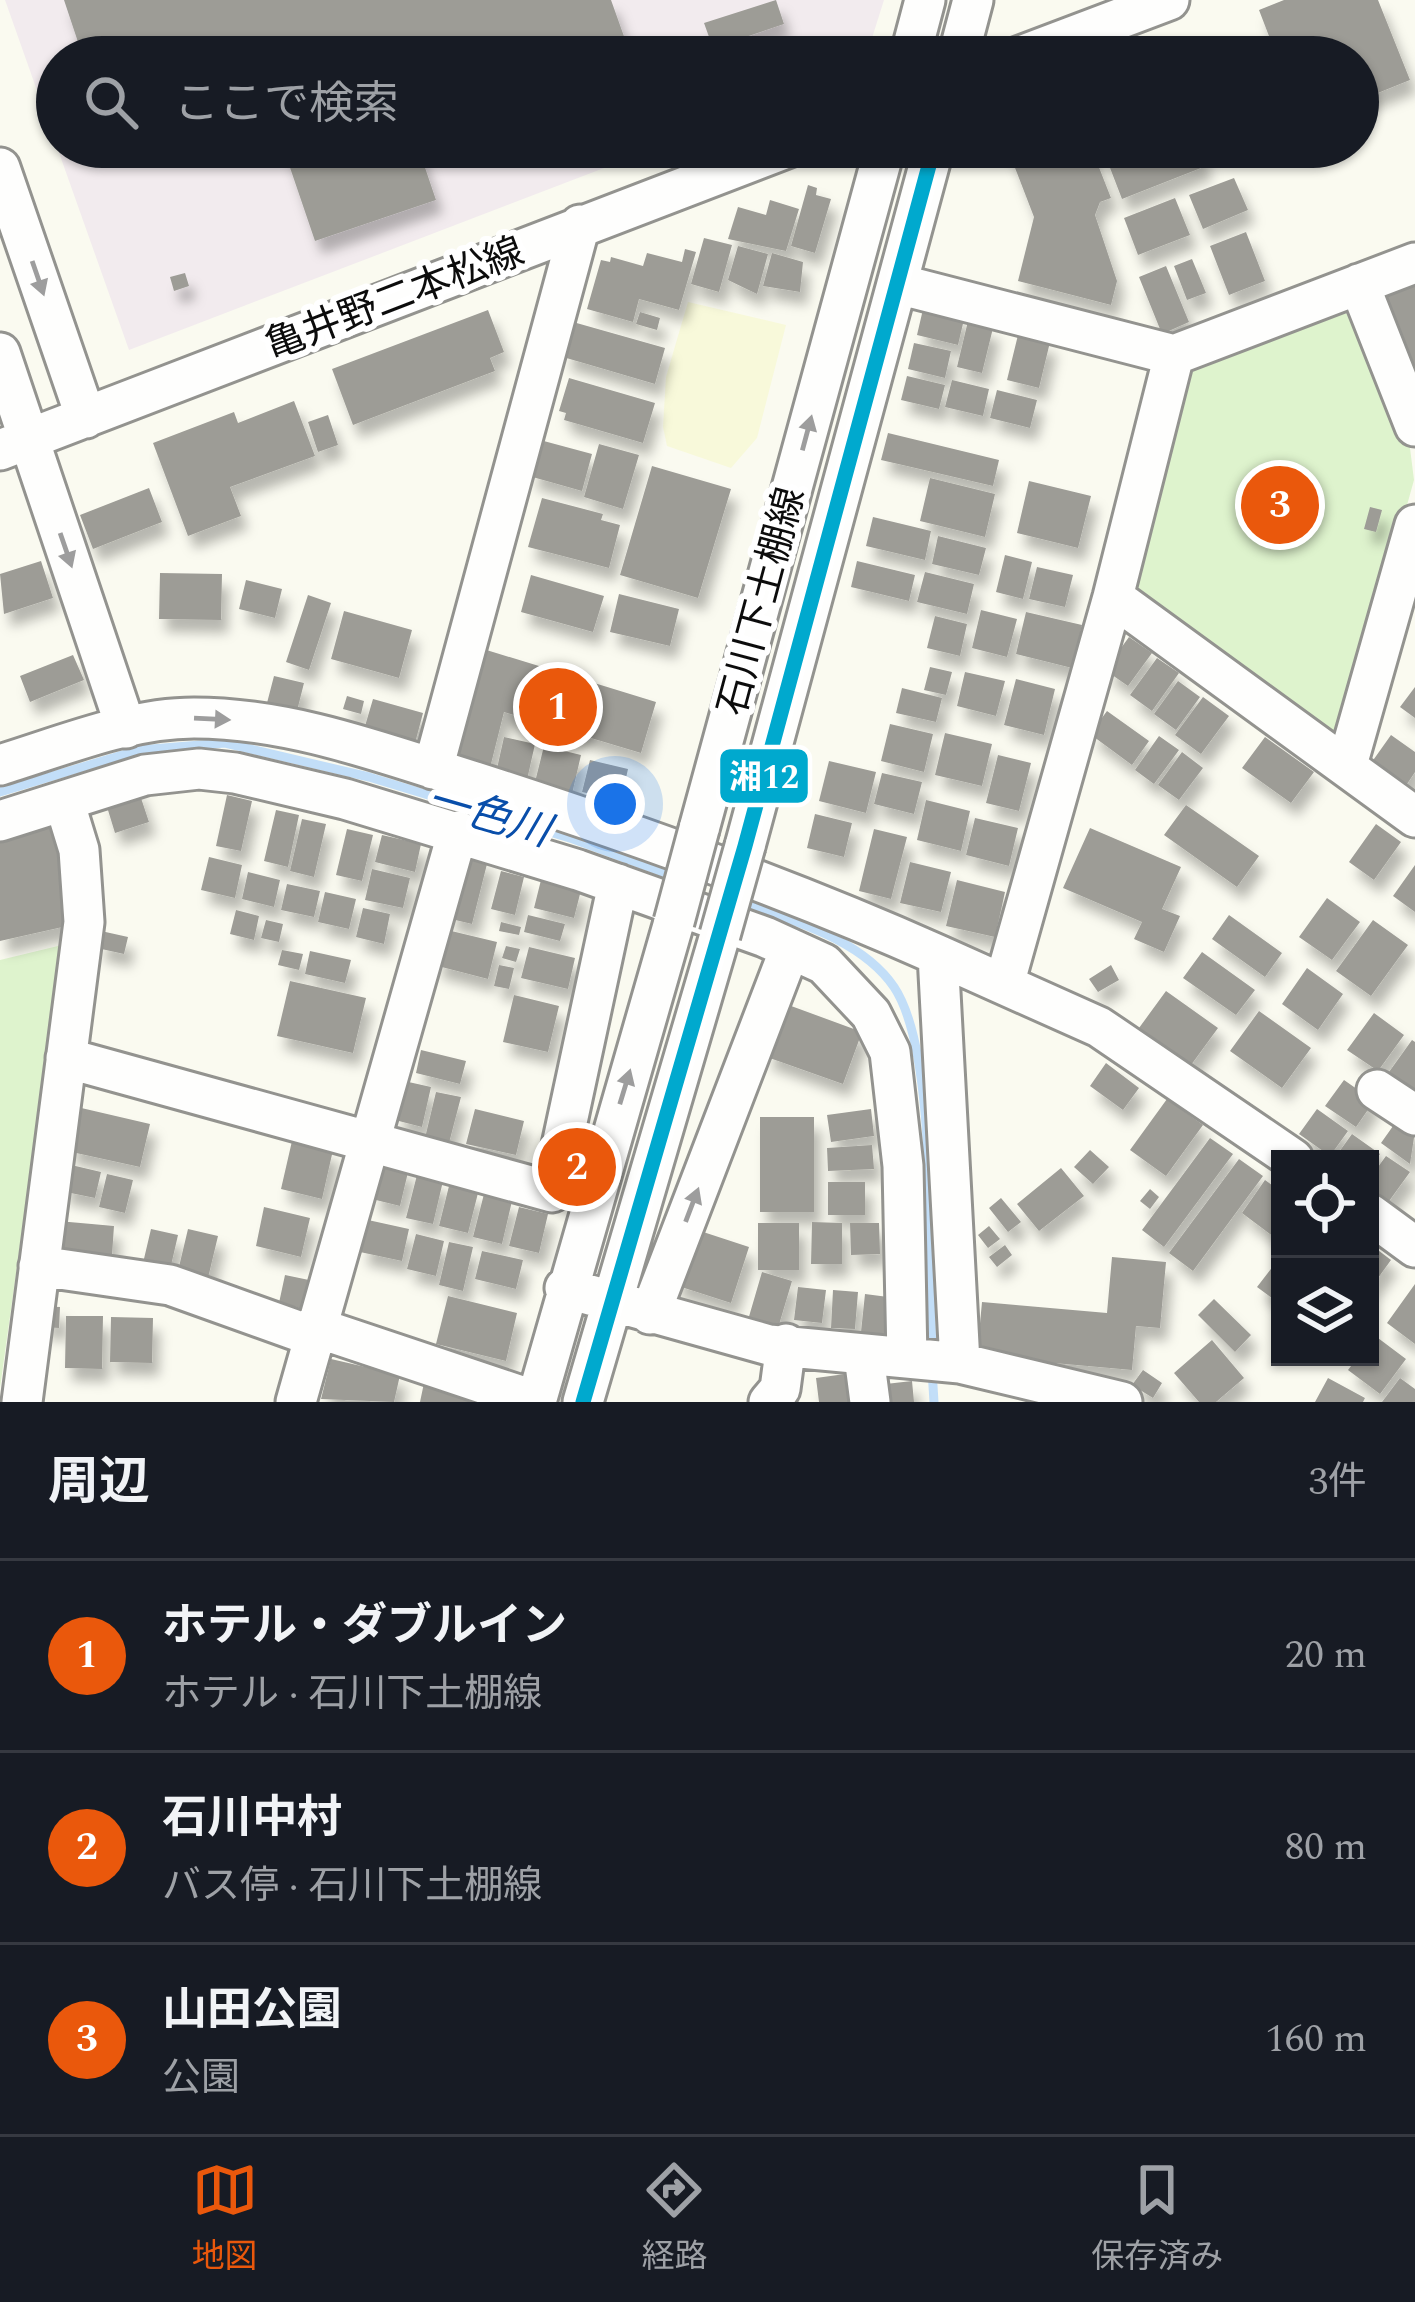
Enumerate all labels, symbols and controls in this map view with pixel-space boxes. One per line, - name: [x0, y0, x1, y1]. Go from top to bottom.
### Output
- search box: [36, 36, 1379, 168]
- icon: search: [78, 69, 144, 135]
- text: ここで検索: [174, 70, 399, 139]
- street label: 亀井野二本松線: [257, 223, 533, 376]
- one-way arrow: [30, 260, 48, 296]
- one-way arrow: [798, 414, 817, 451]
- pin: 3: [1241, 460, 1319, 550]
- street label: 石川下土棚線: [704, 481, 821, 722]
- one-way arrow: [58, 532, 76, 568]
- pin: 1: [519, 662, 597, 752]
- one-way arrow: [194, 710, 232, 729]
- line badge: 湘12: [718, 747, 810, 805]
- text: 湘12: [729, 753, 799, 803]
- water label: 一色川: [419, 769, 561, 865]
- your location: [585, 774, 645, 834]
- one-way arrow: [617, 1069, 635, 1105]
- pin: 2: [538, 1122, 616, 1212]
- map controls: [1271, 1150, 1379, 1366]
- button: locate: [1271, 1150, 1379, 1258]
- one-way arrow: [683, 1186, 702, 1222]
- button: layers: [1271, 1258, 1379, 1366]
- text: 周辺: [48, 1444, 150, 1522]
- text: 3件: [1308, 1453, 1367, 1512]
- text: ホテル・ダブルイン: [162, 1592, 567, 1661]
- text: 1: [76, 1626, 98, 1685]
- text: 20 m: [1285, 1626, 1367, 1685]
- text: ホテル · 石川下土棚線: [162, 1665, 542, 1724]
- text: 石川中村: [162, 1784, 342, 1853]
- text: 2: [76, 1818, 98, 1877]
- text: 80 m: [1285, 1818, 1367, 1877]
- text: バス停 · 石川下土棚線: [162, 1857, 542, 1916]
- text: 山田公園: [162, 1976, 342, 2045]
- text: 3: [76, 2010, 98, 2069]
- text: 160 m: [1265, 2010, 1367, 2069]
- text: 公園: [162, 2049, 240, 2108]
- tab: 地図: [192, 2157, 258, 2282]
- tab: 経路: [641, 2157, 707, 2282]
- tab: 保存済み: [1091, 2157, 1223, 2282]

